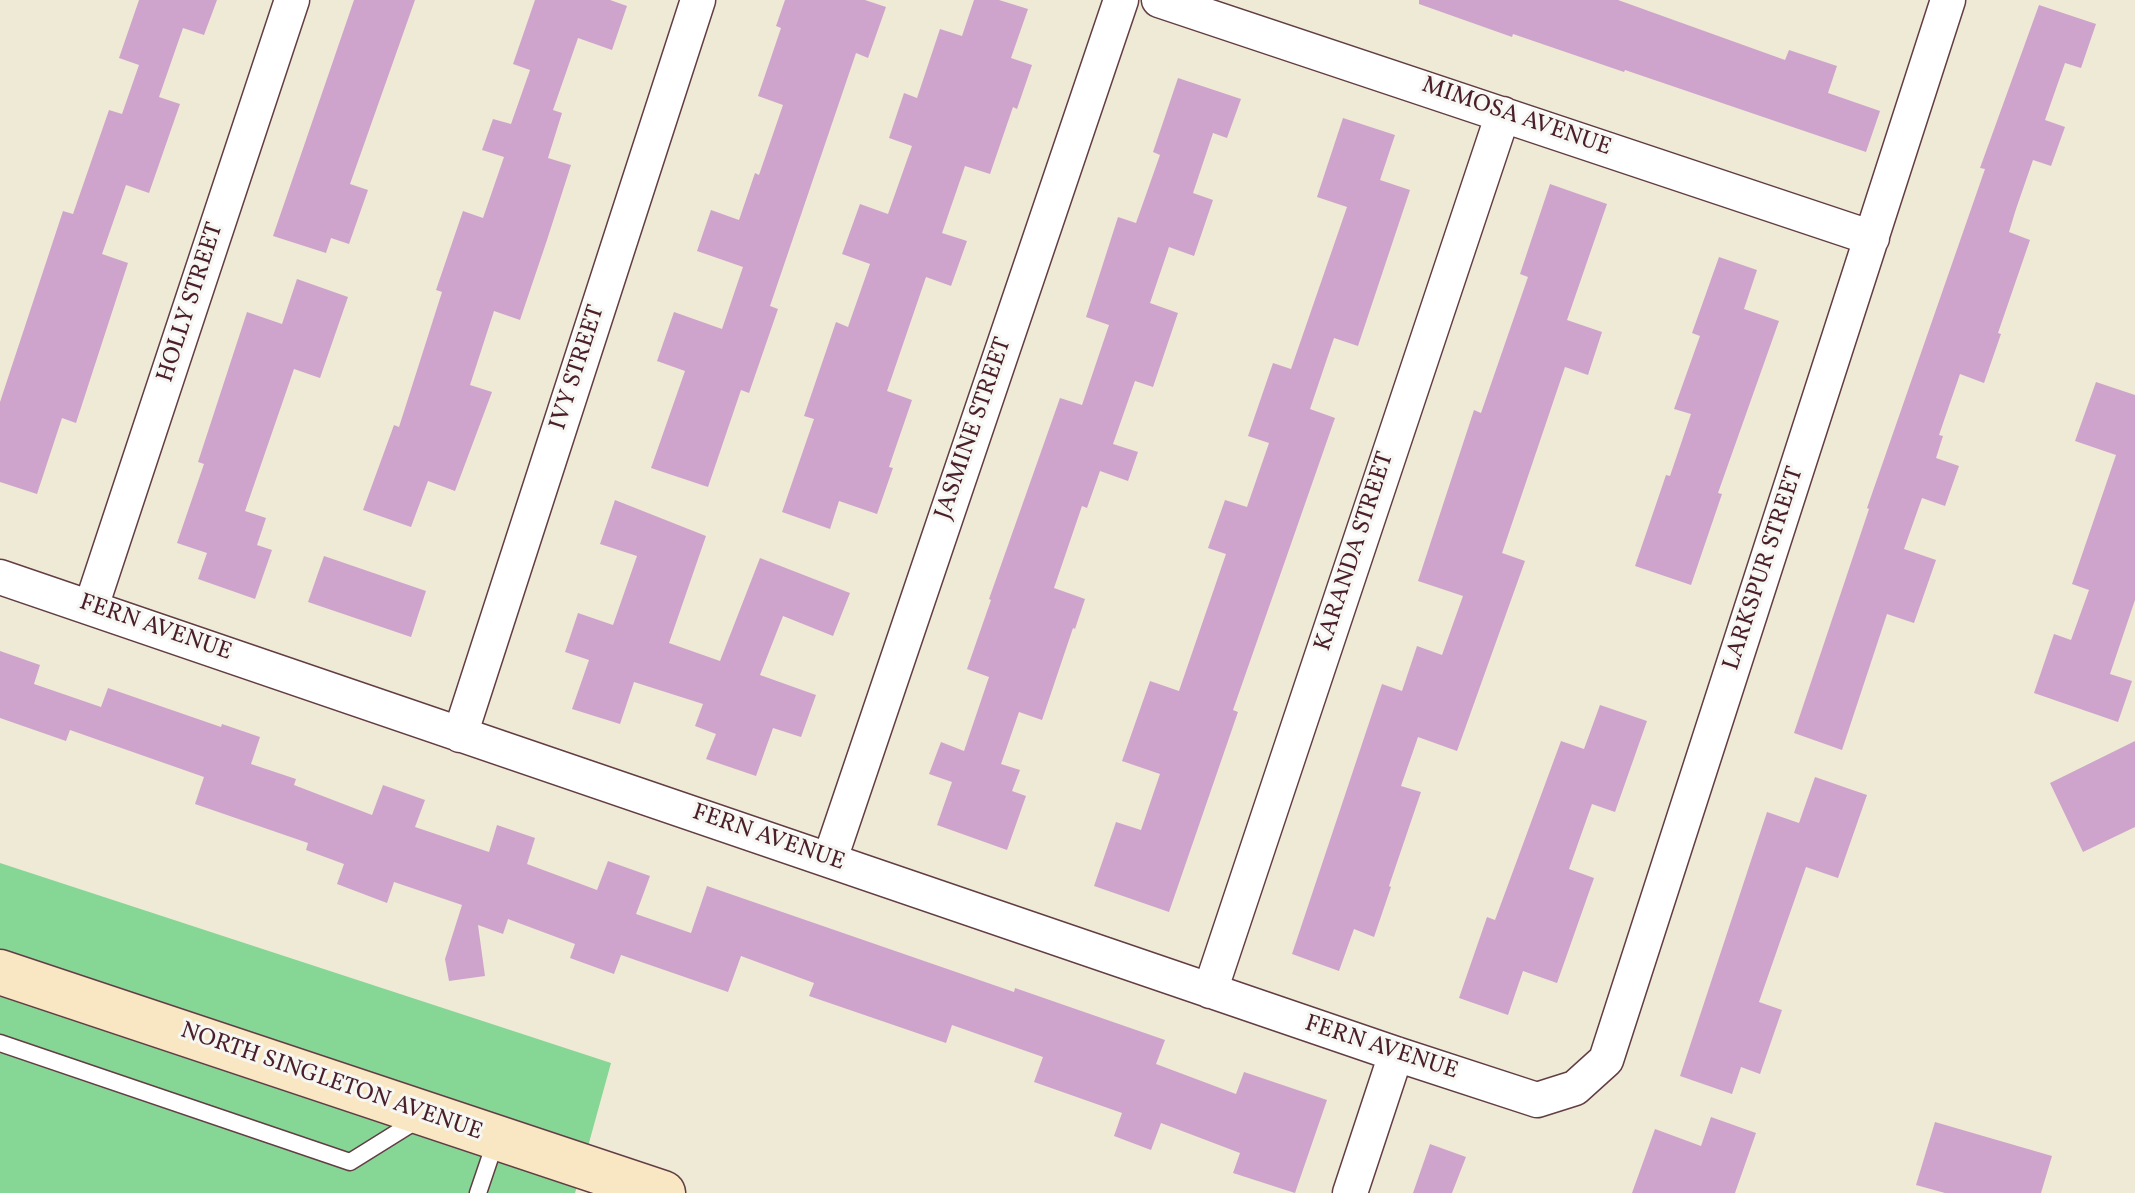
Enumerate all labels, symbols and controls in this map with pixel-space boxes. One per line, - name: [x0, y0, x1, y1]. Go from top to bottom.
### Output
- street label: MIMOSA AVENUE: [1418, 72, 1614, 164]
- street label: HOLLY STREET: [153, 220, 231, 386]
- street label: IVY STREET: [545, 302, 613, 434]
- street label: JASMINE STREET: [930, 334, 1020, 524]
- street label: KARANDA STREET: [1310, 449, 1402, 655]
- street label: LARKSPUR STREET: [1719, 464, 1811, 674]
- street label: FERN AVENUE: [75, 589, 235, 669]
- street label: FERN AVENUE: [688, 799, 848, 879]
- street label: FERN AVENUE: [1301, 1011, 1461, 1087]
- street label: NORTH SINGLETON AVENUE: [176, 1018, 486, 1148]

